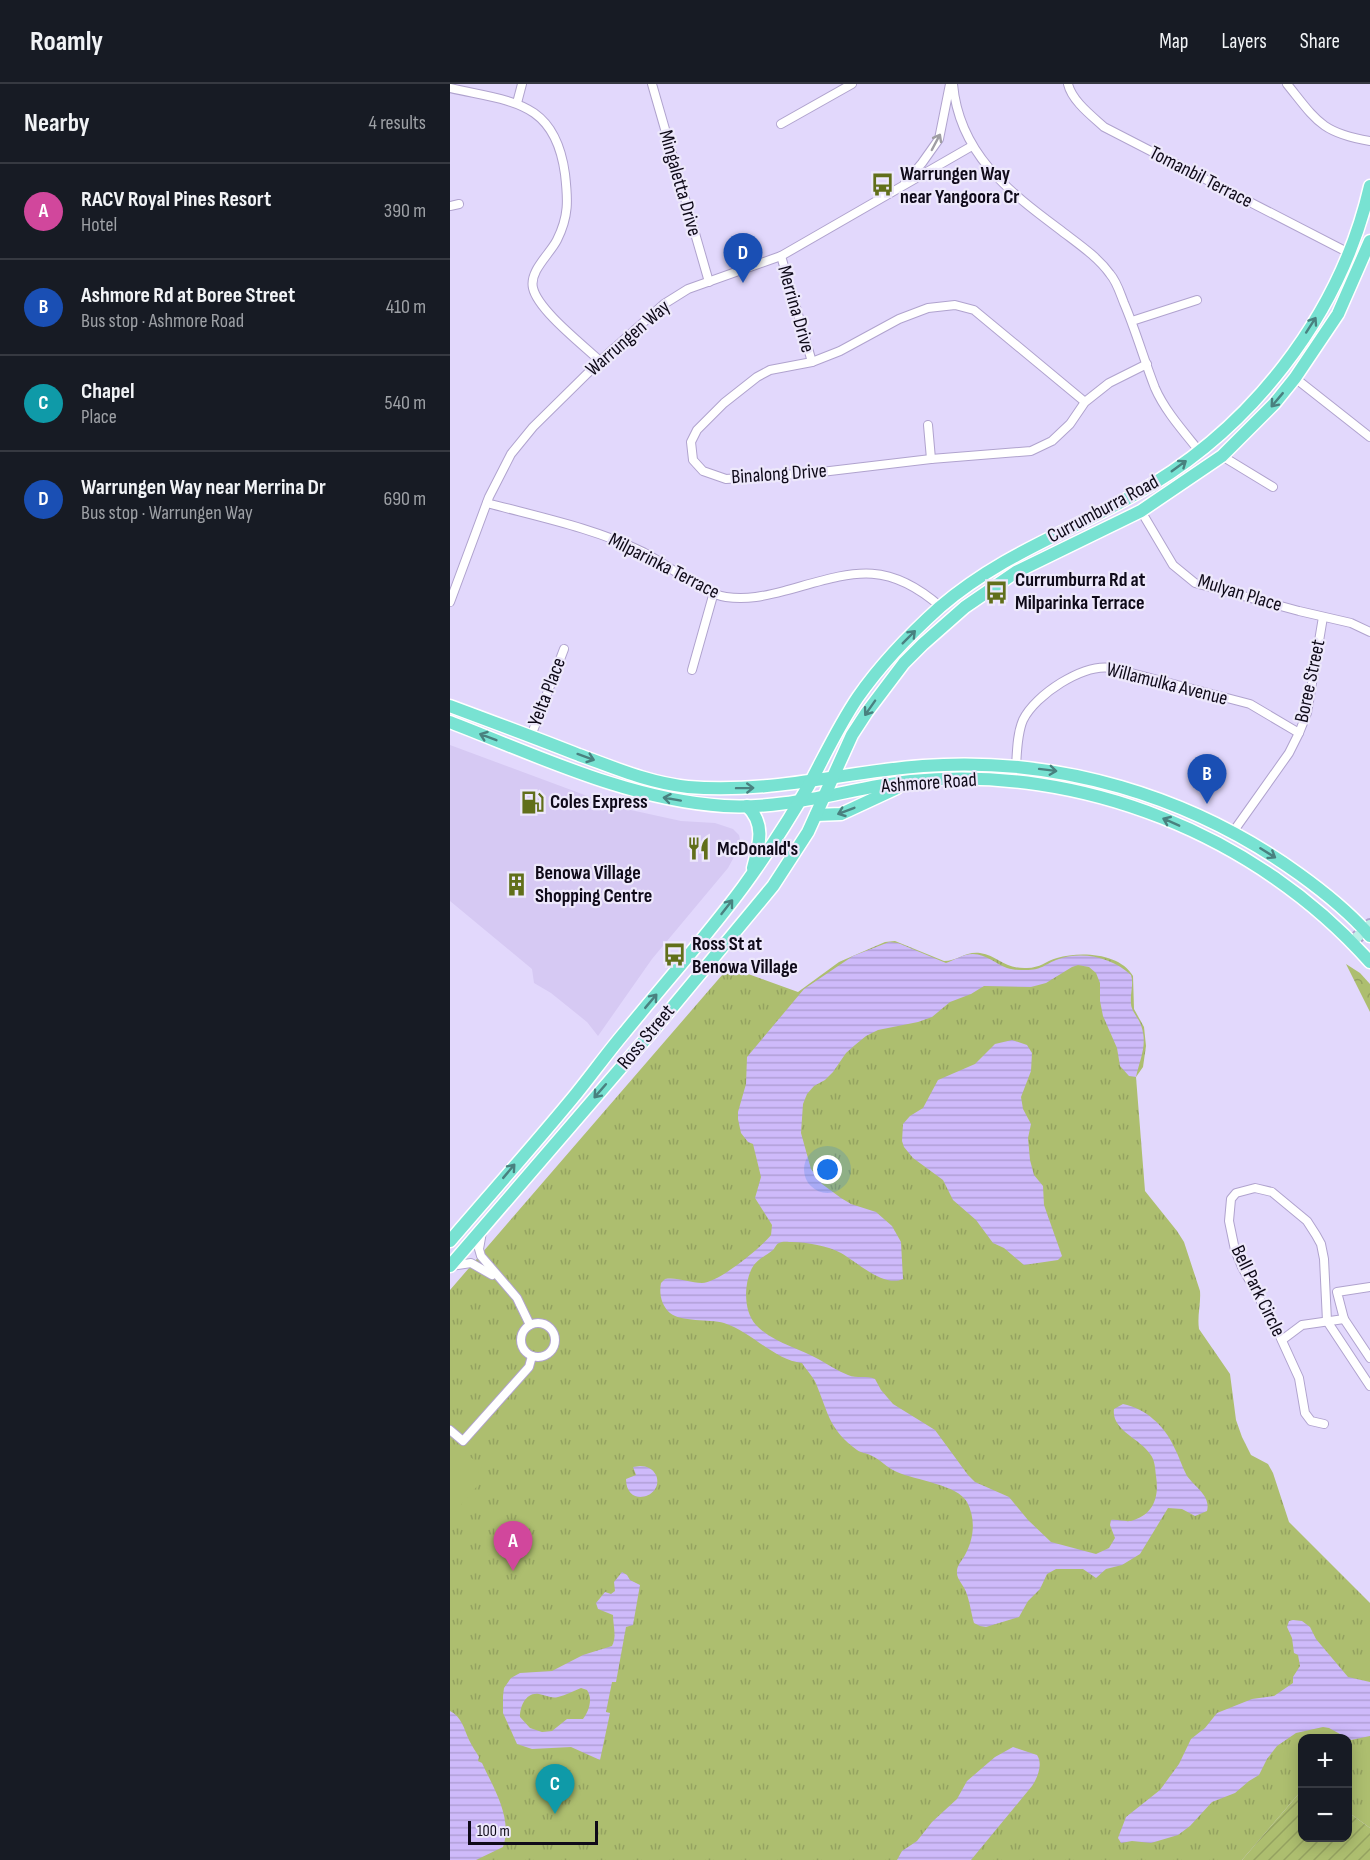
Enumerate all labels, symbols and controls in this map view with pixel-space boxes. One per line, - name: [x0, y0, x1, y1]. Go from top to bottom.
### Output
- text: Roamly: [30, 25, 103, 58]
- text: Map: [1159, 29, 1188, 54]
- text: Layers: [1221, 29, 1267, 54]
- text: Share: [1300, 29, 1340, 54]
- text: Nearby: [24, 108, 90, 139]
- text: 4 results: [369, 111, 426, 135]
- street label: Mingaletta Drive: [653, 127, 707, 239]
- one-way arrow: [930, 134, 942, 151]
- street label: Tomanbil Terrace: [1145, 141, 1257, 213]
- place label: Warrungen Way near Yangoora Cr: [900, 162, 1020, 209]
- bus stop icon: Warrungen Way near Yangoora Cr: [869, 172, 895, 198]
- text: RACV Royal Pines Resort: [81, 186, 271, 213]
- text: A: [39, 199, 48, 223]
- text: 390 m: [384, 199, 426, 223]
- text: Hotel: [81, 213, 117, 237]
- pin: D: [724, 234, 762, 283]
- street label: Merrina Drive: [772, 263, 820, 355]
- text: Ashmore Rd at Boree Street: [81, 282, 295, 309]
- text: B: [39, 295, 48, 319]
- text: 410 m: [386, 295, 426, 319]
- street label: Warrungen Way: [581, 295, 675, 381]
- text: Bus stop · Ashmore Road: [81, 309, 244, 333]
- one-way arrow: [1306, 317, 1318, 334]
- text: Chapel: [81, 378, 134, 405]
- text: C: [38, 391, 49, 415]
- text: 540 m: [385, 391, 426, 415]
- one-way arrow: [1271, 392, 1284, 408]
- text: Place: [81, 405, 117, 429]
- street label: Binalong Drive: [731, 459, 827, 489]
- one-way arrow: [1170, 460, 1187, 472]
- street label: Currumburra Road: [1043, 470, 1163, 548]
- text: Warrungen Way near Merrina Dr: [81, 474, 326, 501]
- text: D: [38, 487, 49, 511]
- text: 690 m: [384, 487, 426, 511]
- text: Bus stop · Warrungen Way: [81, 501, 253, 525]
- street label: Milparinka Terrace: [604, 528, 724, 604]
- place label: Currumburra Rd at Milparinka Terrace: [1015, 568, 1146, 615]
- street label: Mulyan Place: [1195, 569, 1285, 617]
- bus stop icon: Currumburra Rd at Milparinka Terrace: [984, 579, 1010, 605]
- one-way arrow: [902, 629, 917, 644]
- street label: Boree Street: [1290, 637, 1330, 725]
- street label: Yelta Place: [523, 654, 571, 730]
- street label: Willamulka Avenue: [1104, 657, 1230, 711]
- one-way arrow: [864, 700, 876, 716]
- one-way arrow: [479, 730, 498, 741]
- one-way arrow: [576, 752, 595, 763]
- pin: B: [1188, 754, 1227, 804]
- one-way arrow: [1037, 765, 1057, 776]
- street label: Ashmore Road: [880, 768, 977, 798]
- one-way arrow: [734, 782, 754, 794]
- fuel station icon: Coles Express: [519, 789, 545, 815]
- place label: Coles Express: [550, 790, 648, 814]
- one-way arrow: [663, 794, 683, 805]
- one-way arrow: [837, 806, 856, 817]
- one-way arrow: [1162, 816, 1180, 827]
- restaurant icon: McDonald's: [686, 836, 712, 862]
- place label: McDonald's: [717, 837, 799, 861]
- one-way arrow: [1259, 848, 1276, 860]
- place label: Benowa Village Shopping Centre: [535, 861, 652, 908]
- building icon: Benowa Village Shopping Centre: [504, 871, 530, 897]
- one-way arrow: [721, 899, 734, 915]
- place label: Ross St at Benowa Village: [692, 932, 798, 979]
- bus stop icon: Ross St at Benowa Village: [661, 942, 687, 968]
- one-way arrow: [644, 994, 658, 1009]
- street label: Ross Street: [612, 1000, 680, 1074]
- one-way arrow: [593, 1083, 607, 1098]
- your location: [813, 1155, 842, 1184]
- one-way arrow: [502, 1164, 516, 1179]
- street label: Bell Park Circle: [1226, 1241, 1290, 1341]
- pin: A: [494, 1522, 532, 1571]
- map controls: [1298, 1734, 1352, 1842]
- button: +: [1298, 1734, 1352, 1788]
- pin: C: [536, 1764, 574, 1814]
- button: −: [1298, 1788, 1352, 1842]
- scale bar: [468, 1818, 598, 1846]
- text: 100 m: [477, 1822, 510, 1841]

